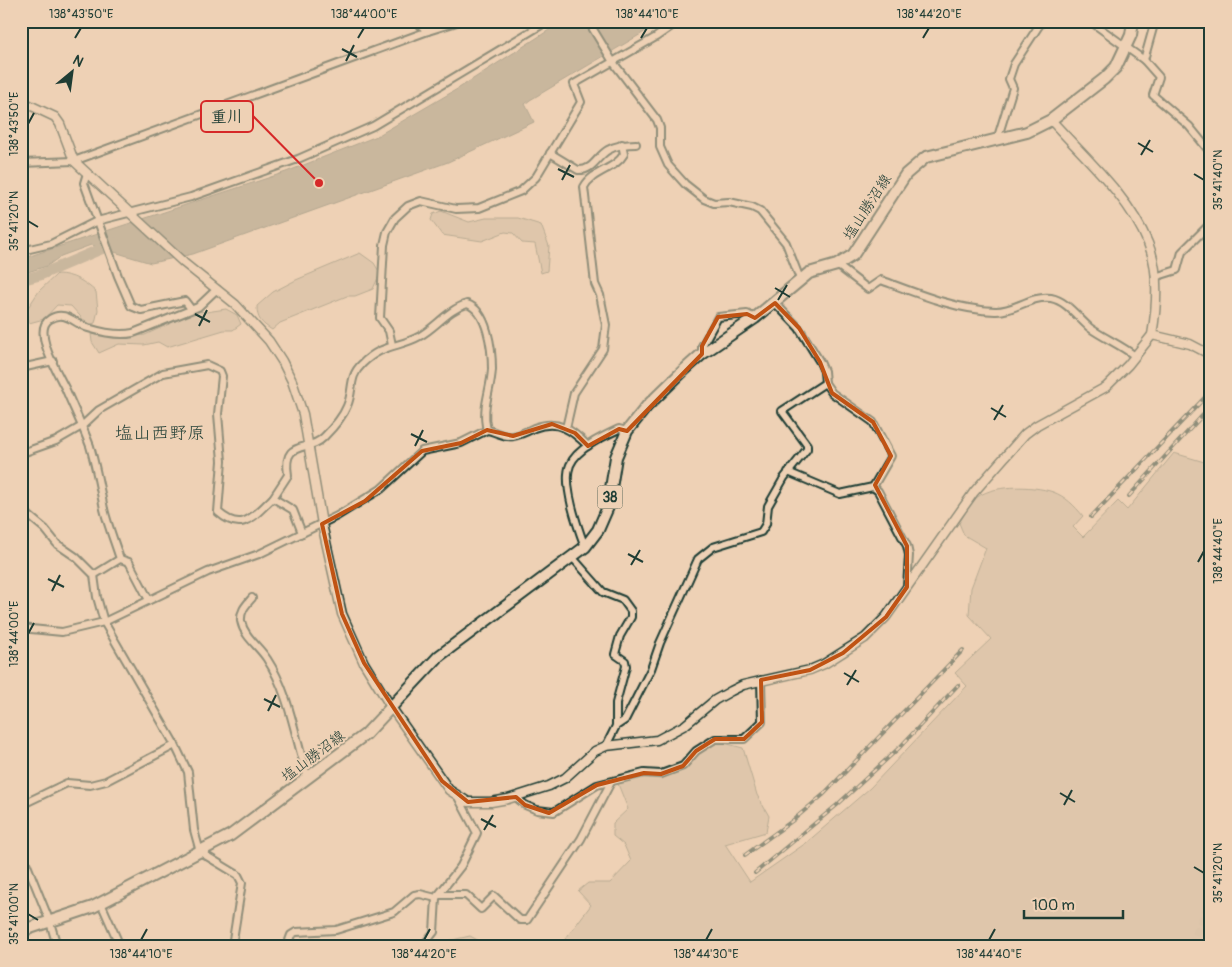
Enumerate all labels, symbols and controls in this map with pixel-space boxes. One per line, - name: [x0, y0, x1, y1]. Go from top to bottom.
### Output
- text: 138°43'50"E: [49, 7, 113, 22]
- text: 138°44'00"E: [331, 7, 397, 22]
- text: 138°44'10"E: [616, 7, 679, 22]
- text: 138°44'20"E: [896, 7, 962, 22]
- north arrow: [48, 48, 98, 98]
- text: N: [70, 51, 86, 71]
- text: 138°43'50"E: [7, 92, 22, 156]
- callout: 重川: [201, 101, 253, 132]
- text: 重川: [211, 107, 243, 127]
- text: 35°41'40"N: [1211, 150, 1226, 210]
- street label: 塩山勝沼線: [839, 171, 896, 244]
- text: 35°41'20"N: [7, 191, 22, 251]
- district label: 塩山西野原: [115, 422, 205, 445]
- road number: 38: [598, 486, 622, 508]
- text: 138°44'40"E: [1211, 518, 1226, 584]
- text: 138°44'00"E: [7, 601, 22, 667]
- street label: 塩山勝沼線: [278, 726, 349, 787]
- text: 35°41'20"N: [1211, 843, 1226, 903]
- text: 35°41'00"N: [7, 883, 22, 945]
- scale bar: [1024, 887, 1123, 919]
- text: 100 m: [1032, 896, 1075, 915]
- text: 138°44'10"E: [110, 947, 173, 962]
- text: 138°44'20"E: [391, 947, 457, 962]
- text: 138°44'30"E: [674, 947, 739, 962]
- text: 138°44'40"E: [956, 947, 1022, 962]

